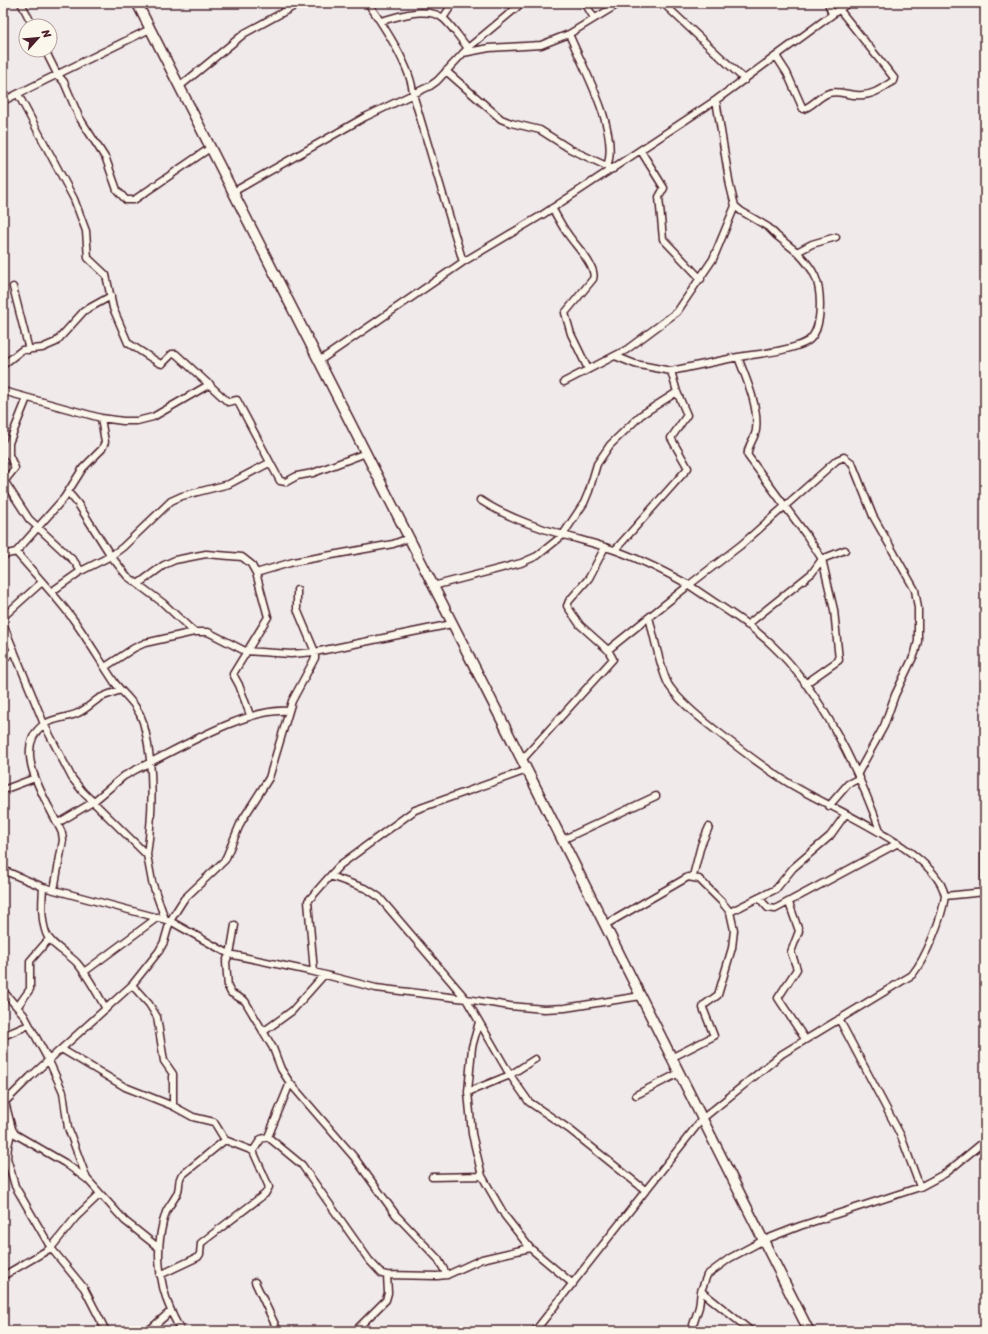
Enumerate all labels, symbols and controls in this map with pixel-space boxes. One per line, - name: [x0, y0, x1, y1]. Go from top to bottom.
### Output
- north arrow: [18, 18, 58, 58]
- text: N: [36, 25, 57, 42]

